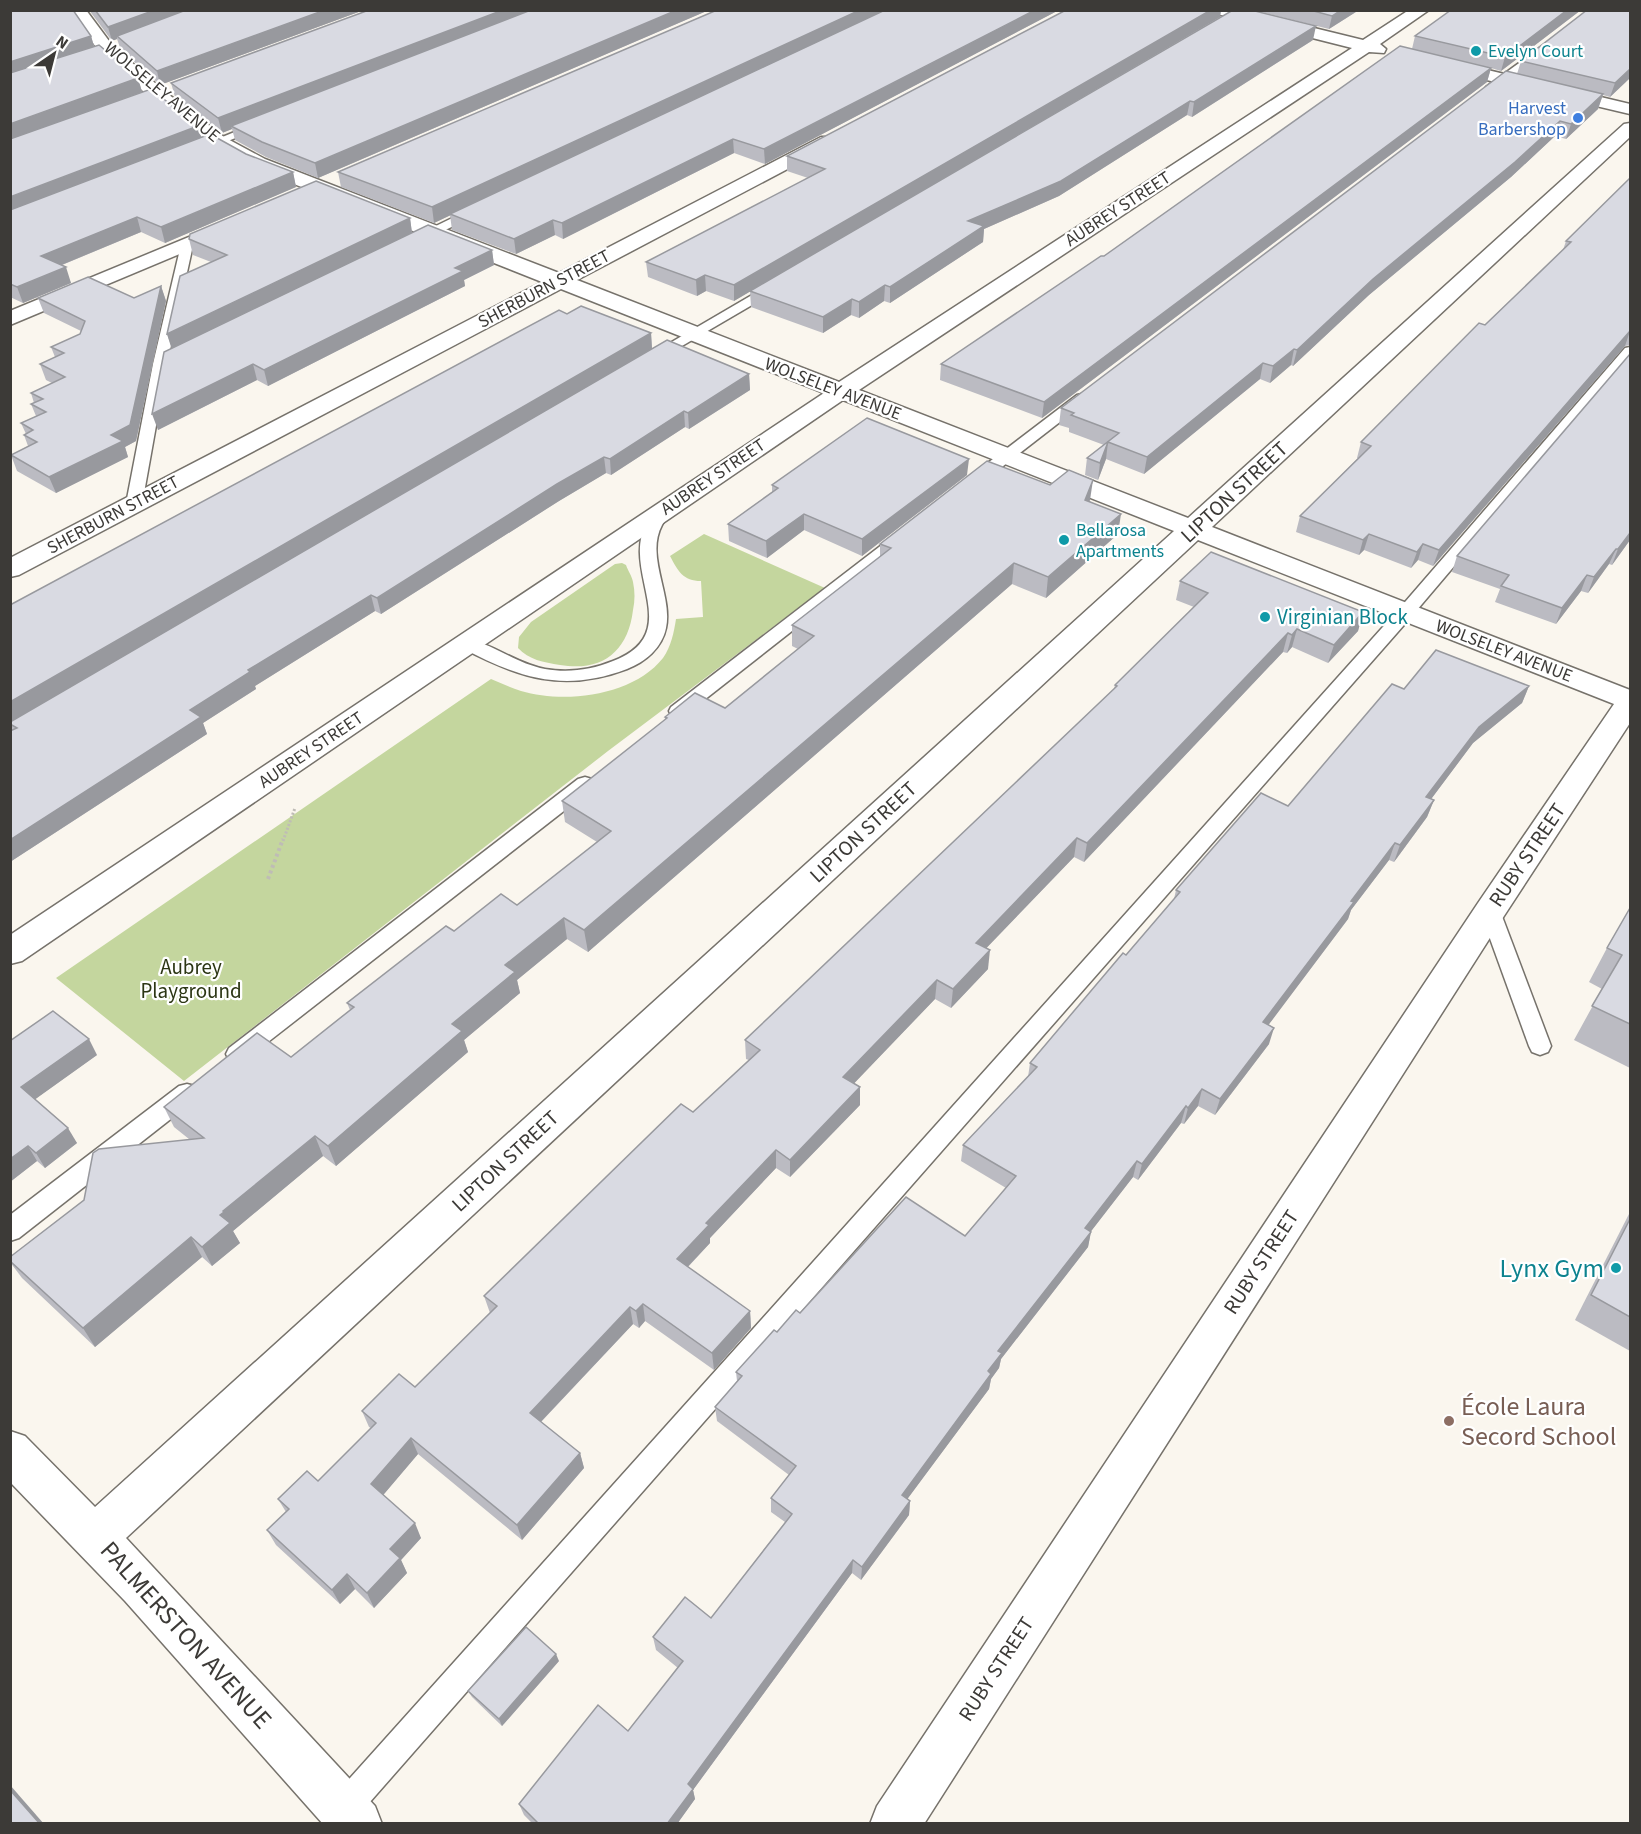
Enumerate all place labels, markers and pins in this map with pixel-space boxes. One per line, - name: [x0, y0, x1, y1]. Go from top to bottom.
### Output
- place label: Evelyn Court: [1488, 39, 1583, 64]
- marker: Evelyn Court: [1469, 44, 1483, 58]
- place label: Harvest Barbershop: [1478, 96, 1566, 142]
- marker: Harvest Barbershop: [1571, 111, 1585, 125]
- place label: Bellarosa Apartments: [1076, 518, 1164, 564]
- marker: Bellarosa Apartments: [1057, 533, 1071, 547]
- place label: Virginian Block: [1277, 602, 1408, 632]
- marker: Virginian Block: [1258, 610, 1272, 624]
- place label: Lynx Gym: [1499, 1250, 1604, 1287]
- marker: Lynx Gym: [1609, 1261, 1623, 1275]
- place label: École Laura Secord School: [1461, 1388, 1616, 1455]
- marker: École Laura Secord School: [1442, 1414, 1456, 1428]

